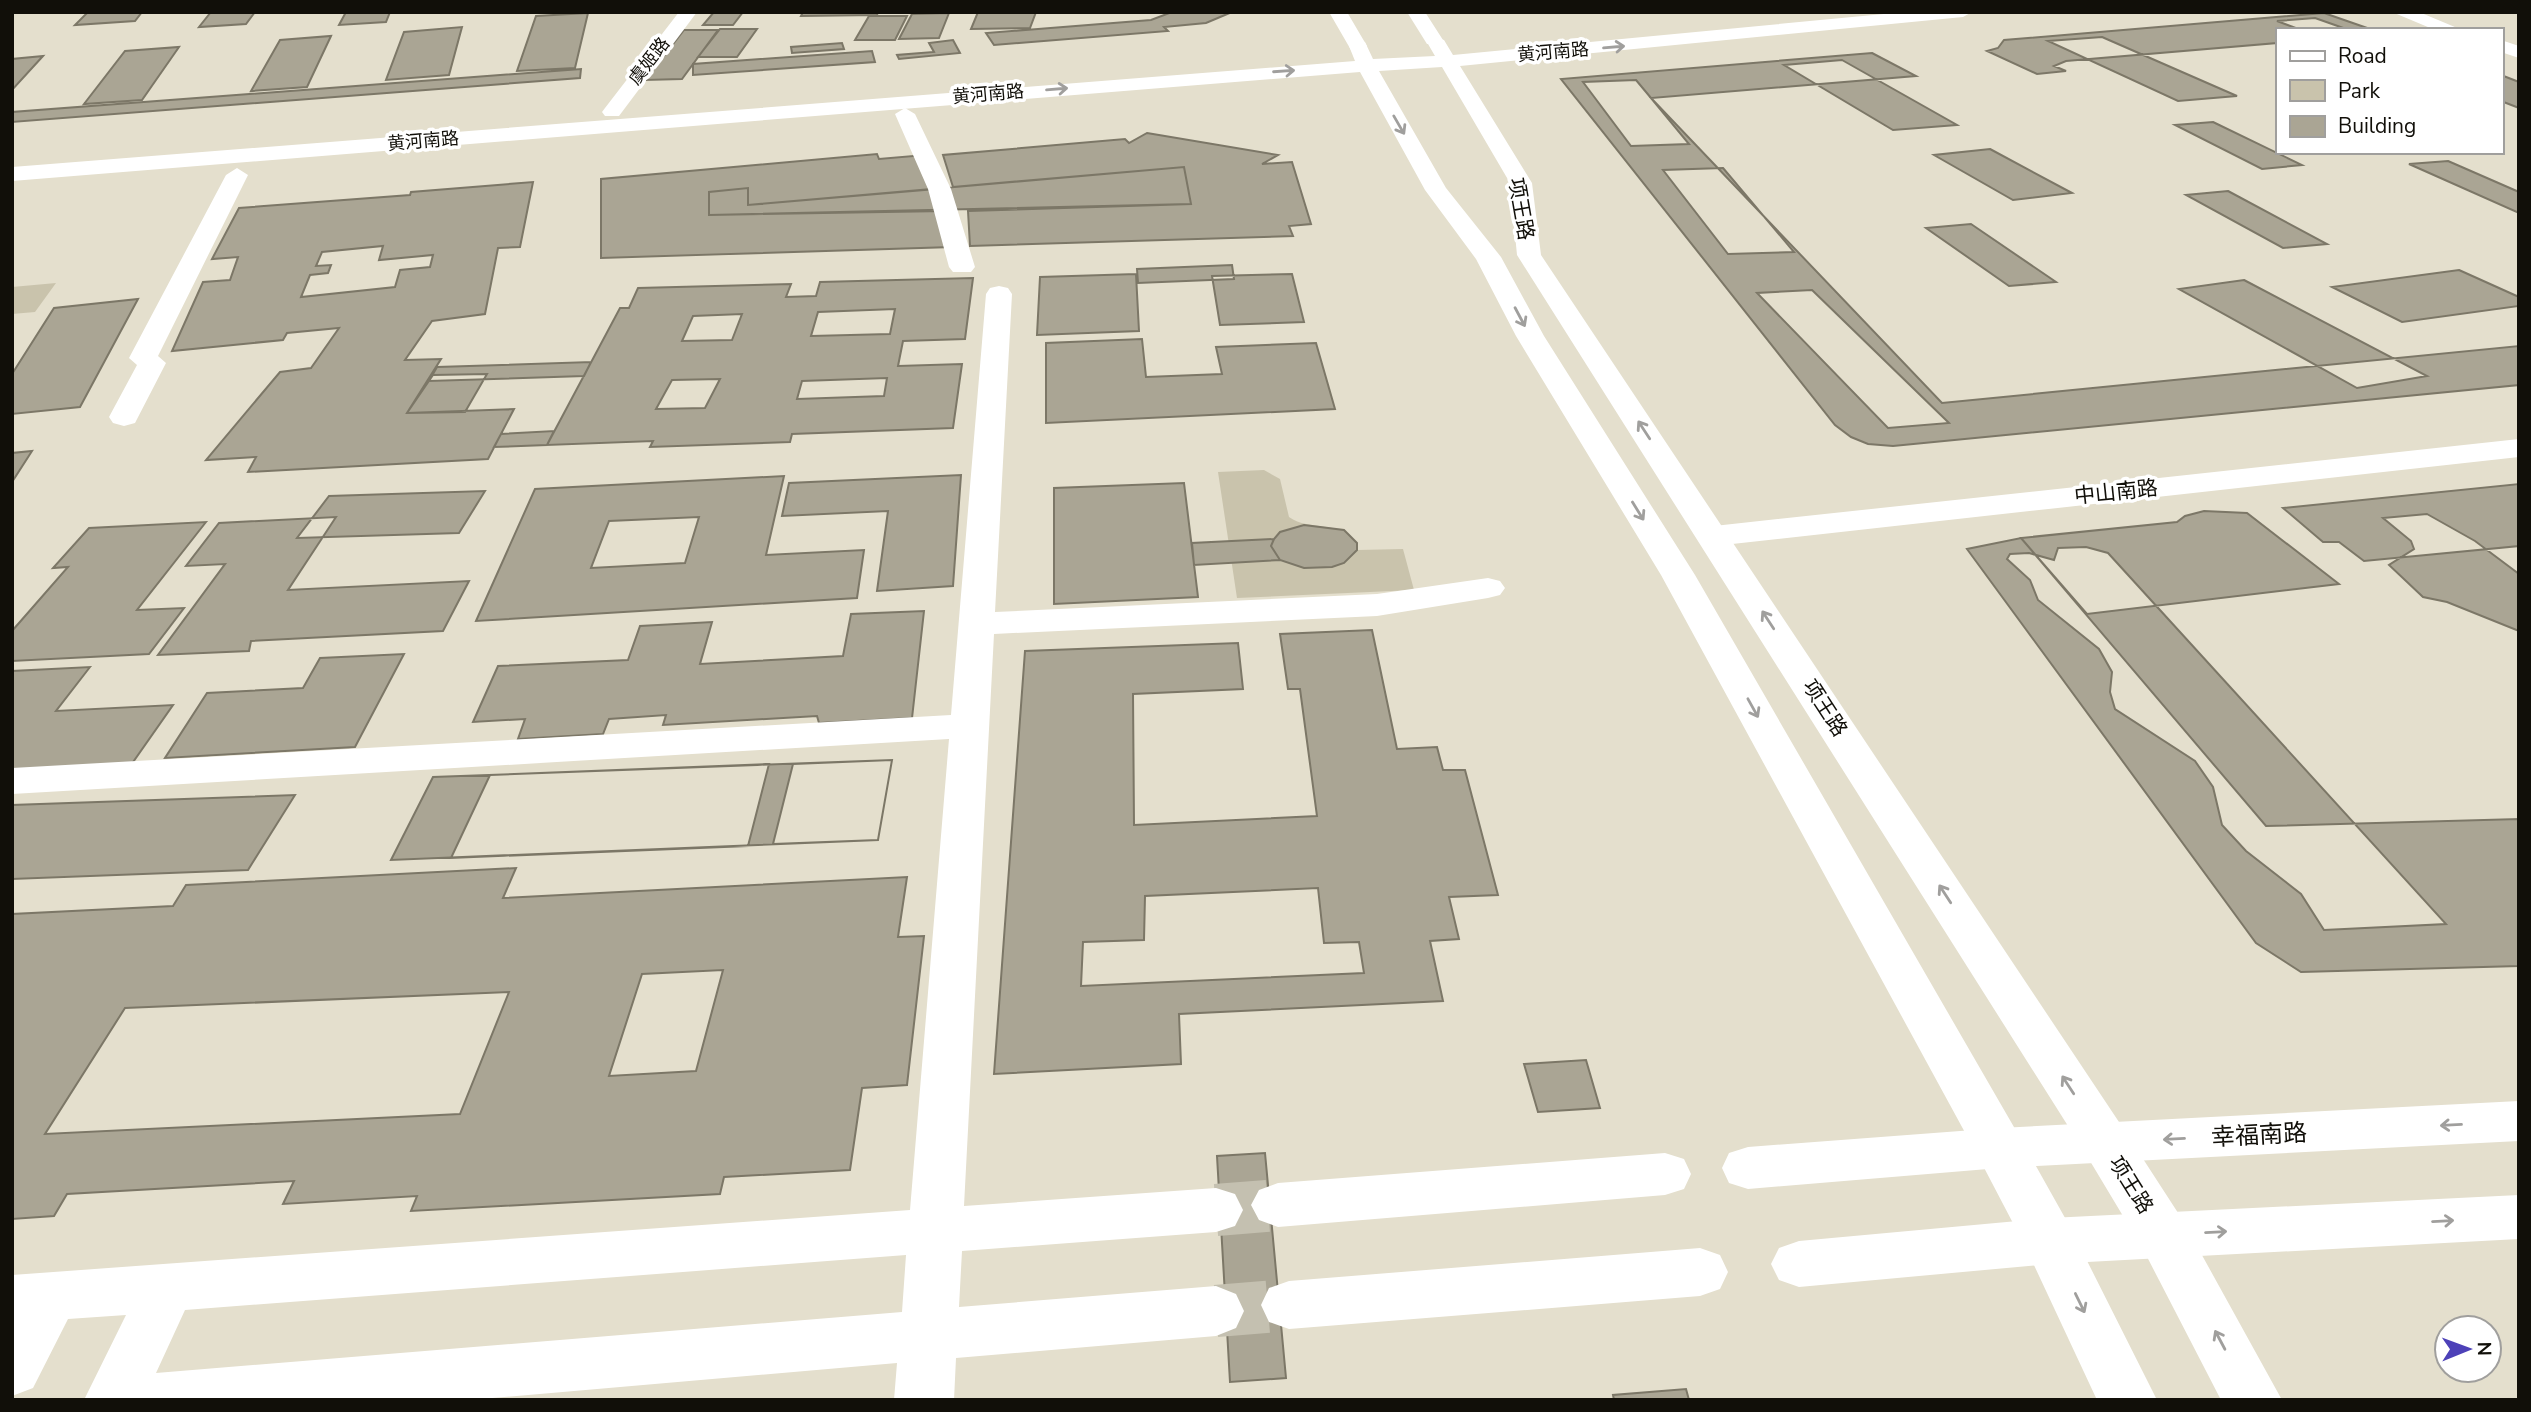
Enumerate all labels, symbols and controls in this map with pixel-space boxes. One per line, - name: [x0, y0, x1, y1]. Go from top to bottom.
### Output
- legend: [2276, 28, 2503, 154]
- street label: 虞姬路: [623, 32, 675, 90]
- street label: 黄河南路: [1516, 37, 1590, 67]
- one-way arrow: [1602, 40, 1624, 53]
- text: Road: [2338, 42, 2387, 70]
- one-way arrow: [1272, 64, 1295, 77]
- text: Park: [2338, 77, 2380, 105]
- street label: 黄河南路: [951, 79, 1025, 109]
- one-way arrow: [1045, 82, 1068, 95]
- text: Building: [2338, 112, 2416, 140]
- one-way arrow: [1392, 115, 1406, 135]
- street label: 黄河南路: [386, 126, 460, 156]
- street label: 项王路: [1502, 176, 1540, 242]
- one-way arrow: [1514, 306, 1527, 327]
- one-way arrow: [1637, 420, 1651, 440]
- street label: 中山南路: [2073, 474, 2159, 510]
- one-way arrow: [1632, 501, 1646, 521]
- one-way arrow: [1761, 611, 1775, 631]
- street label: 项王路: [1796, 674, 1854, 742]
- one-way arrow: [1747, 697, 1760, 718]
- one-way arrow: [1937, 885, 1952, 904]
- one-way arrow: [2061, 1076, 2075, 1095]
- street label: 幸福南路: [2210, 1117, 2308, 1153]
- one-way arrow: [2439, 1118, 2462, 1131]
- one-way arrow: [2163, 1133, 2186, 1146]
- street label: 项王路: [2102, 1151, 2160, 1219]
- one-way arrow: [2431, 1214, 2454, 1227]
- one-way arrow: [2204, 1226, 2227, 1239]
- one-way arrow: [2073, 1292, 2087, 1313]
- north arrow: [2433, 1314, 2503, 1384]
- one-way arrow: [2213, 1330, 2226, 1351]
- text: N: [2471, 1341, 2497, 1356]

